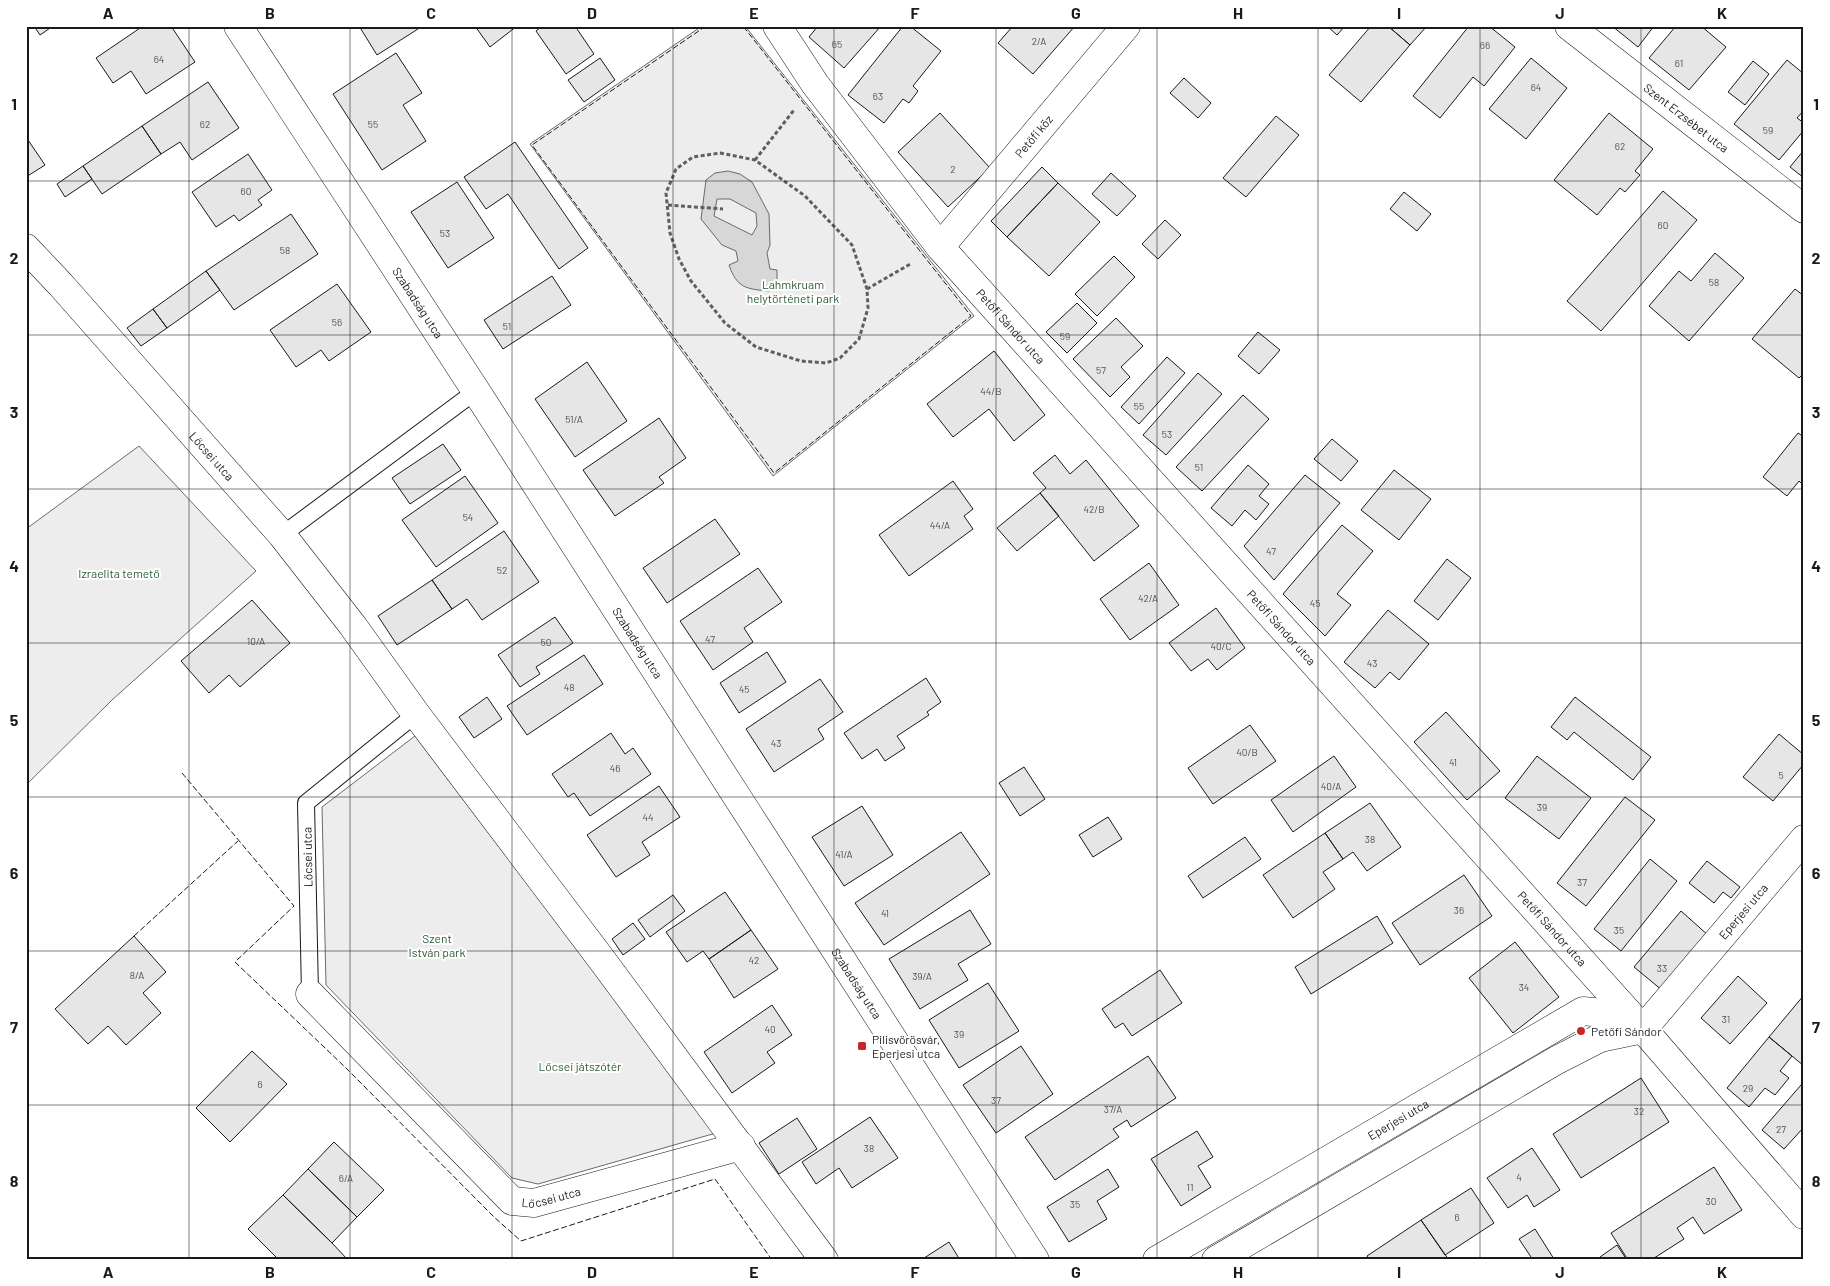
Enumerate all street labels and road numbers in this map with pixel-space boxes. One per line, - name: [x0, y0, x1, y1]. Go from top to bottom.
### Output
- street label: Szent Erzsébet utca: [1641, 80, 1732, 155]
- street label: Petőfi köz: [1012, 112, 1055, 160]
- street label: Szabadság utca: [390, 264, 446, 340]
- street label: Petőfi Sándor utca: [974, 286, 1048, 366]
- street label: Lőcsei utca: [187, 429, 237, 483]
- street label: Petőfi Sándor utca: [1244, 587, 1319, 668]
- street label: Szabadság utca: [610, 605, 666, 681]
- street label: Lőcsei utca: [299, 827, 315, 887]
- street label: Eperjesi utca: [1715, 881, 1770, 942]
- street label: Petőfi Sándor utca: [1515, 888, 1590, 969]
- street label: Szabadság utca: [829, 945, 885, 1021]
- street label: Eperjesi utca: [1365, 1096, 1431, 1142]
- street label: Lőcsei utca: [521, 1184, 582, 1210]

